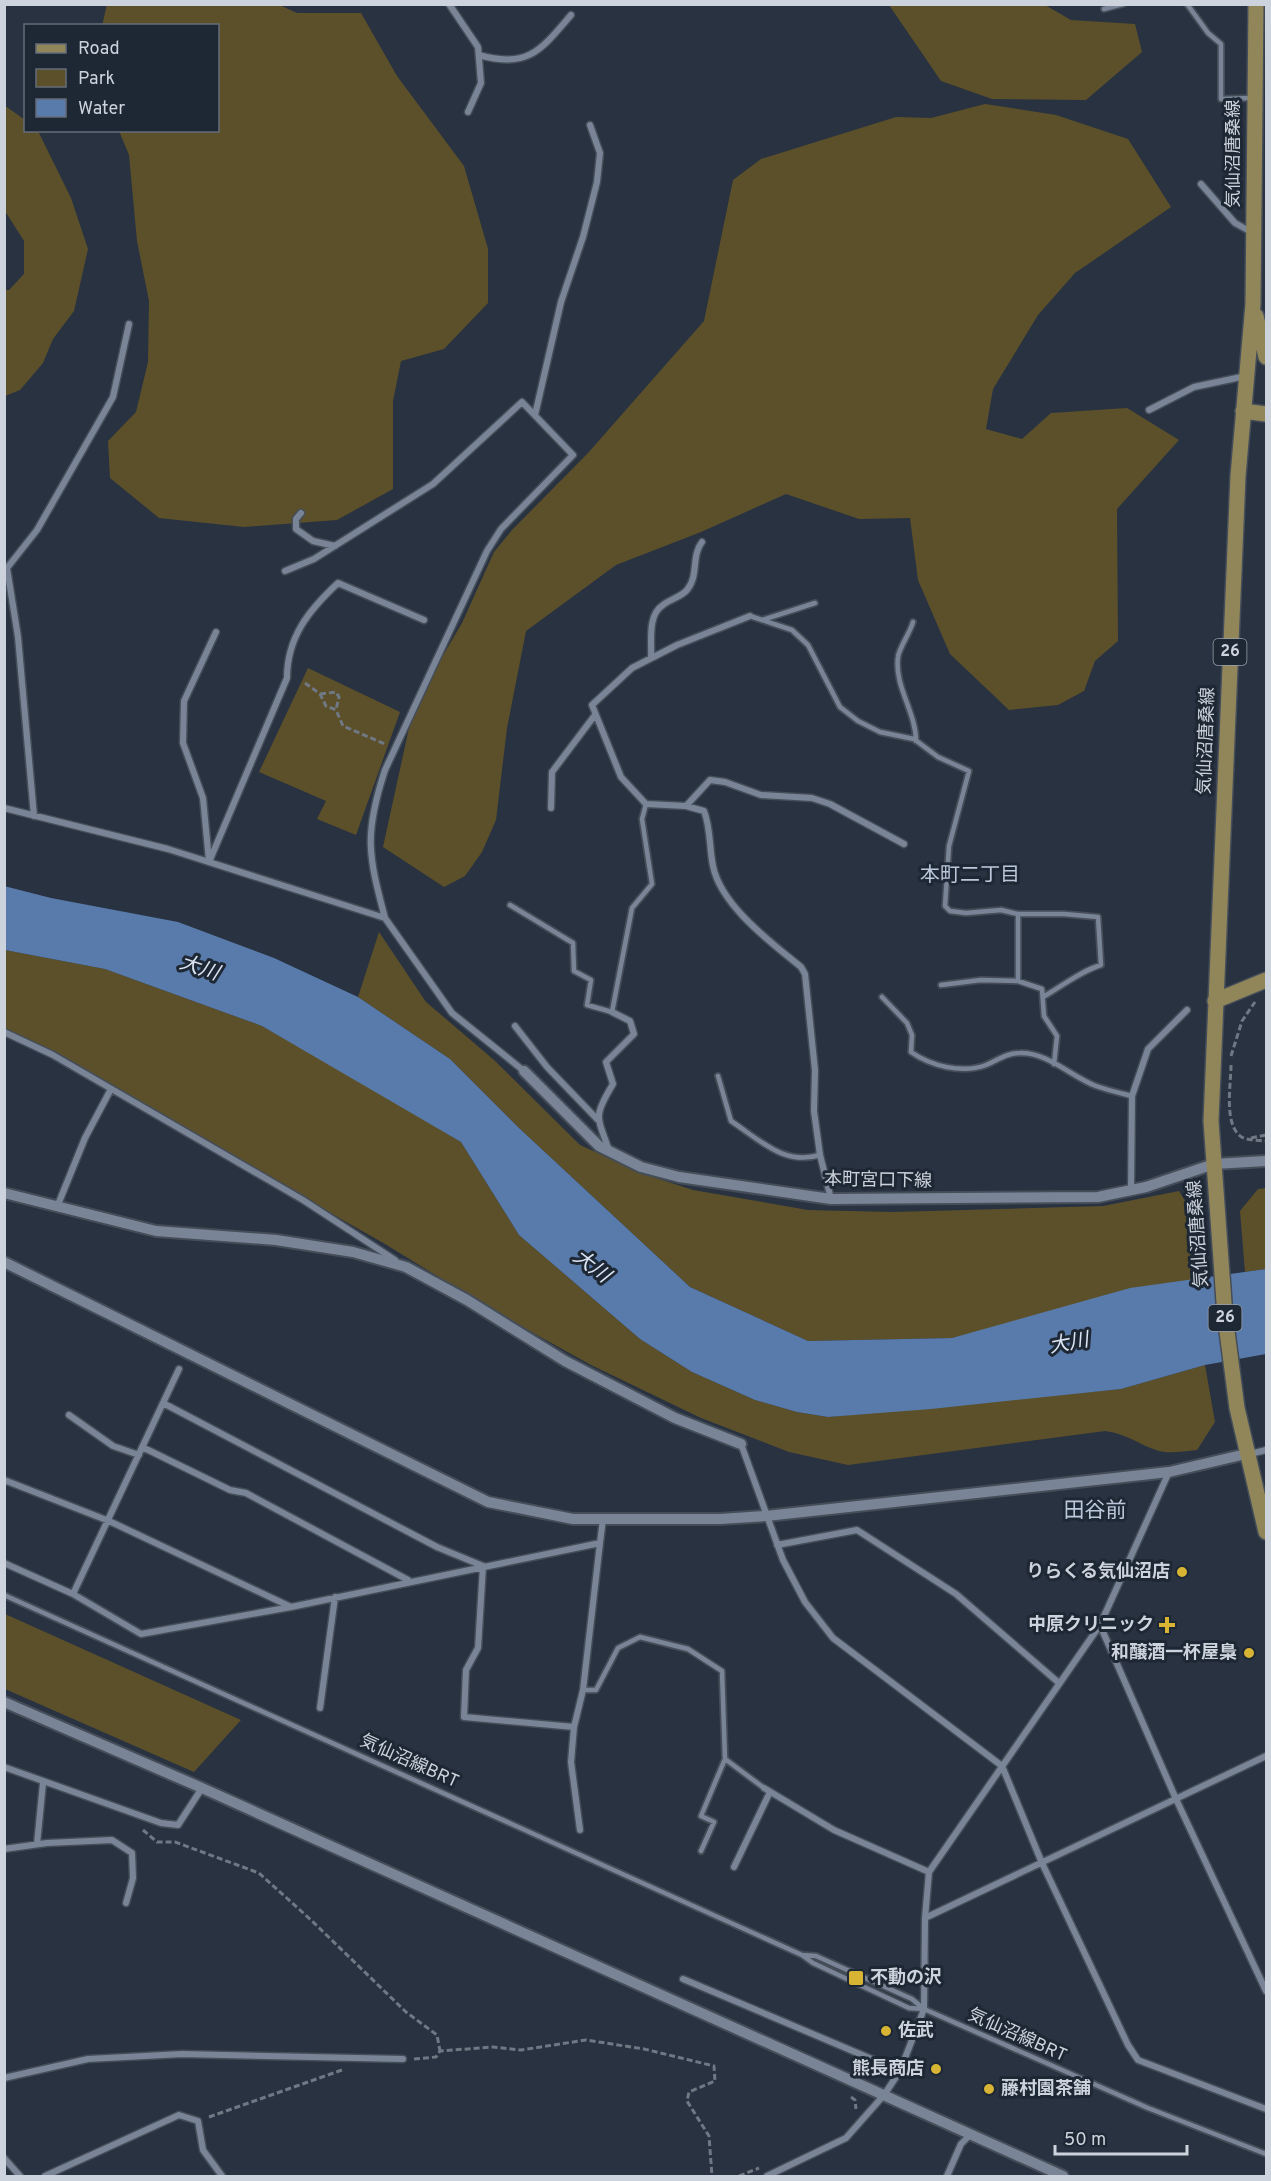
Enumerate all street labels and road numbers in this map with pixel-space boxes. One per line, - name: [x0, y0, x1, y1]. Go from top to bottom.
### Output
- street label: 気仙沼唐桑線: [1223, 100, 1246, 208]
- road number: 26: [1214, 639, 1246, 665]
- street label: 気仙沼唐桑線: [1194, 687, 1220, 795]
- street label: 本町宮口下線: [824, 1169, 932, 1193]
- street label: 気仙沼唐桑線: [1184, 1179, 1214, 1289]
- road number: 26: [1208, 1305, 1242, 1331]
- street label: 気仙沼線BRT: [356, 1730, 462, 1794]
- street label: 気仙沼線BRT: [964, 2004, 1070, 2068]

